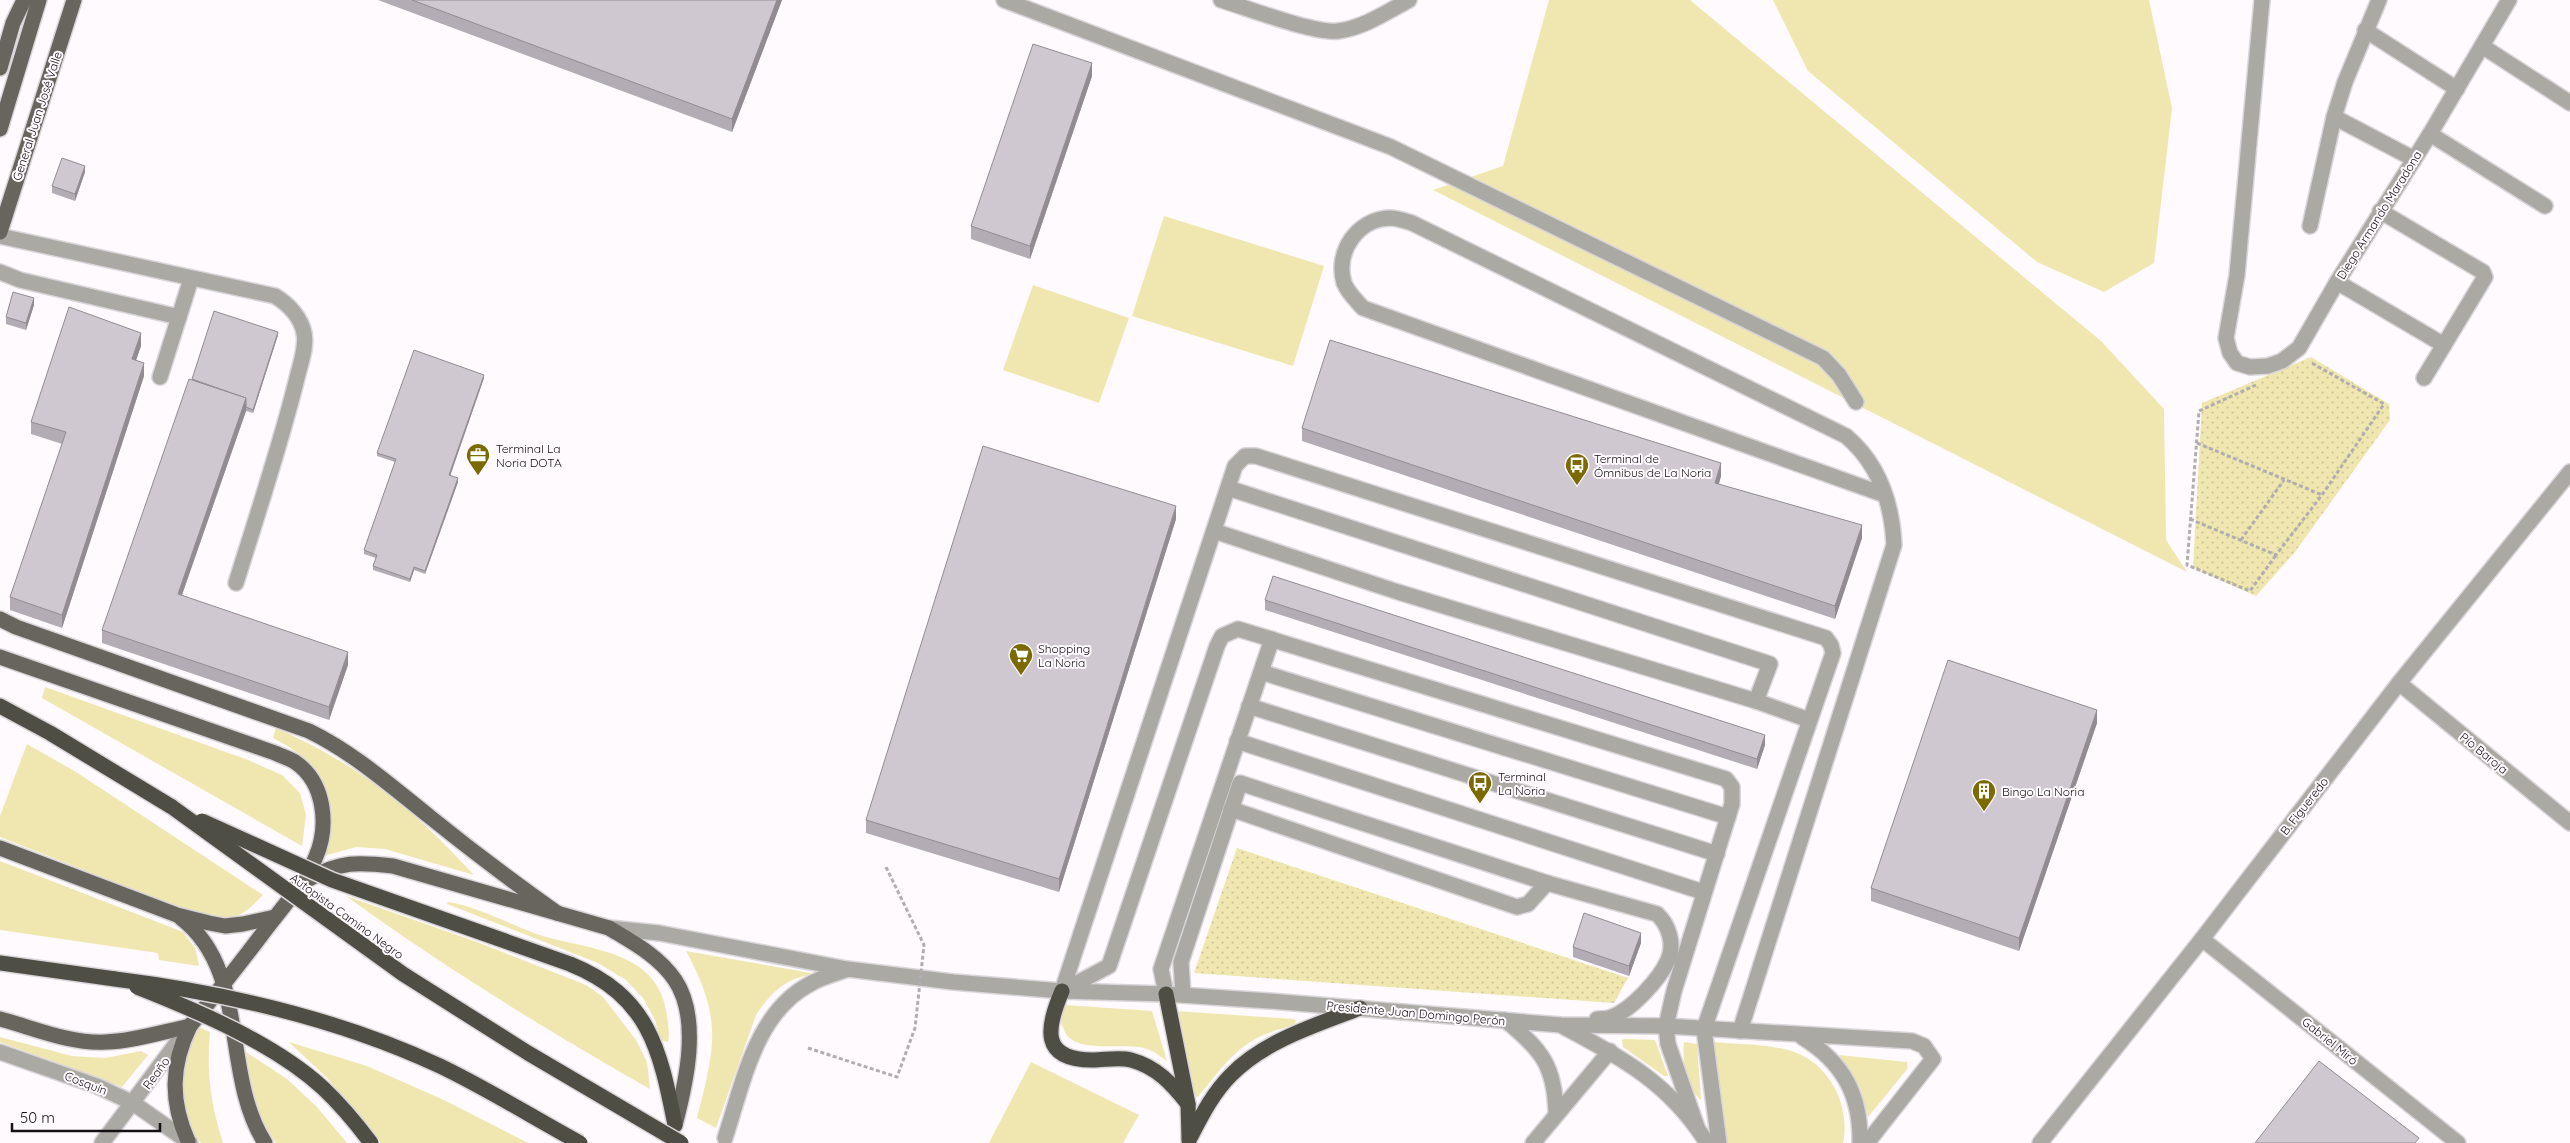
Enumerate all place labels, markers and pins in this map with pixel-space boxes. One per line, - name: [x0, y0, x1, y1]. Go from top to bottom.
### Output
- place label: Terminal La Noria DOTA: [496, 441, 562, 470]
- office icon: Terminal La Noria DOTA: [465, 442, 491, 476]
- place label: Terminal de Ómnibus de La Noria: [1594, 451, 1711, 480]
- bus stop icon: Terminal de Ómnibus de La Noria: [1564, 452, 1590, 486]
- place label: Shopping La Noria: [1038, 641, 1090, 670]
- supermarket icon: Shopping La Noria: [1008, 642, 1034, 676]
- place label: Terminal La Noria: [1498, 769, 1546, 798]
- bus stop icon: Terminal La Noria: [1467, 770, 1493, 804]
- building icon: Bingo La Noria: [1971, 778, 1997, 812]
- place label: Bingo La Noria: [2002, 784, 2084, 799]

